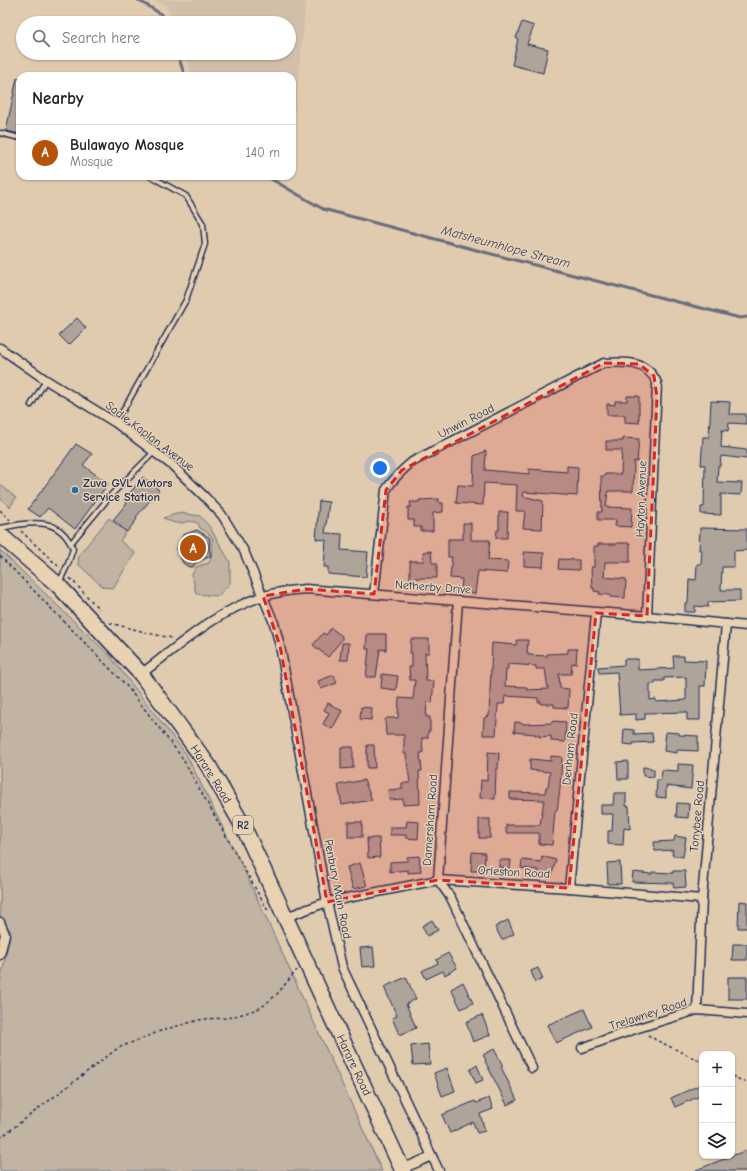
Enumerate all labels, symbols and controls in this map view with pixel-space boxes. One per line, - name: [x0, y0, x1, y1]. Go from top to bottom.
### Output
- search box: [16, 16, 296, 60]
- icon: search: [30, 27, 52, 49]
- text: Search here: [62, 29, 140, 47]
- text: Nearby: [32, 89, 83, 108]
- text: Bulawayo Mosque: [70, 136, 184, 154]
- text: A: [41, 145, 49, 160]
- text: 140 m: [246, 145, 280, 160]
- text: Mosque: [70, 154, 113, 169]
- water label: Matsheumhlope Stream: [439, 222, 572, 271]
- street label: Sadie Kaplan Avenue: [103, 398, 197, 474]
- street label: Unwin Road: [435, 401, 497, 441]
- your location: [370, 458, 390, 478]
- street label: Hayton Avenue: [633, 460, 649, 538]
- place label: Zuva GVL Motors Service Station: [83, 476, 172, 504]
- marker: Zuva GVL Motors Service Station: [70, 485, 80, 495]
- pin: A: [180, 533, 206, 563]
- street label: Netherby Drive: [395, 577, 471, 597]
- street label: Denham Road: [559, 712, 581, 786]
- street label: Harare Road: [188, 742, 234, 806]
- street label: Damersham Road: [420, 774, 440, 866]
- street label: Tonybee Road: [687, 780, 707, 852]
- road number: R2: [233, 816, 253, 834]
- street label: Penbury Main Road: [321, 838, 355, 940]
- street label: Orleston Road: [478, 863, 550, 881]
- street label: Trelawney Road: [607, 995, 689, 1033]
- street label: Harare Road: [334, 1032, 374, 1098]
- map controls: [699, 1051, 735, 1159]
- button: +: [699, 1051, 735, 1087]
- button: −: [699, 1087, 735, 1123]
- button: layers: [699, 1123, 735, 1159]

